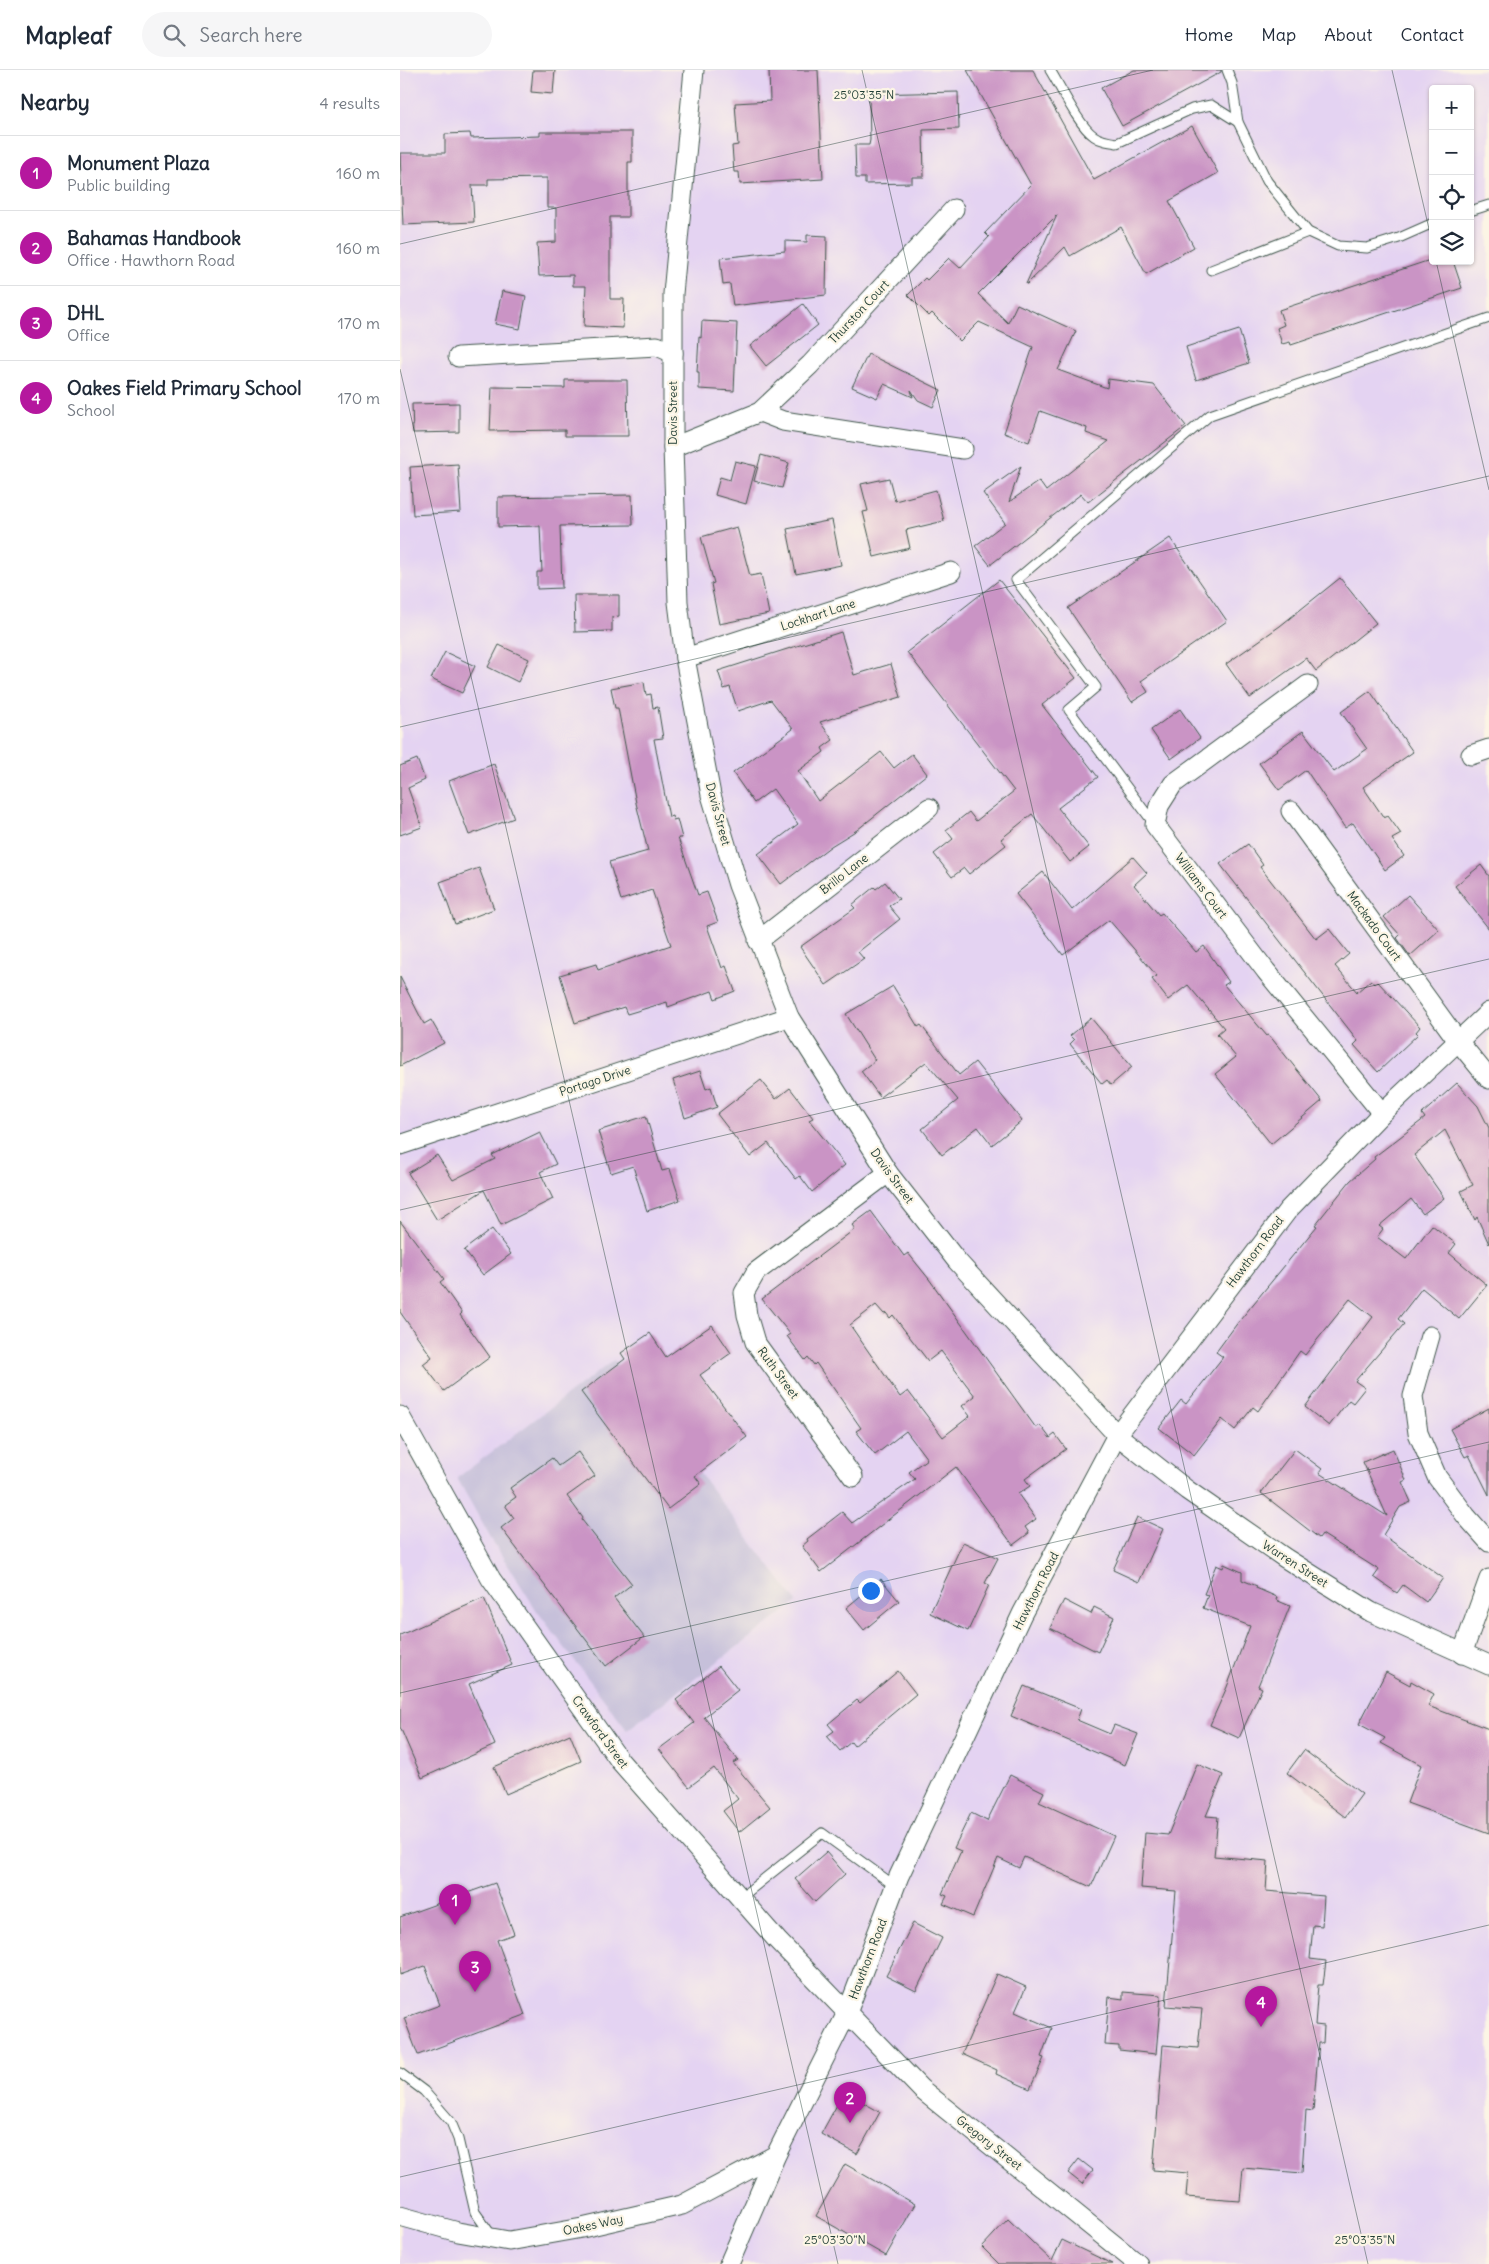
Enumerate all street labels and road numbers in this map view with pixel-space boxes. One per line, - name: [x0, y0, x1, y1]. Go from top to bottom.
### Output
- street label: Thurston Court: [825, 277, 892, 347]
- street label: Davis Street: [665, 381, 680, 445]
- street label: Lockhart Lane: [779, 595, 857, 634]
- street label: Davis Street: [703, 781, 734, 847]
- street label: Brillo Lane: [817, 850, 871, 897]
- street label: Williams Court: [1172, 850, 1231, 921]
- street label: Mackado Court: [1344, 888, 1405, 963]
- street label: Portago Drive: [557, 1062, 632, 1099]
- street label: Davis Street: [867, 1145, 917, 1206]
- street label: Hawthorn Road: [1223, 1213, 1286, 1290]
- street label: Ruth Street: [755, 1344, 802, 1402]
- street label: Warren Street: [1260, 1537, 1331, 1590]
- street label: Hawthorn Road: [1009, 1549, 1062, 1632]
- street label: Crawford Street: [569, 1692, 632, 1771]
- street label: Hawthorn Road: [845, 1916, 890, 2001]
- street label: Gregory Street: [953, 2112, 1025, 2173]
- street label: Oakes Way: [561, 2211, 624, 2238]

